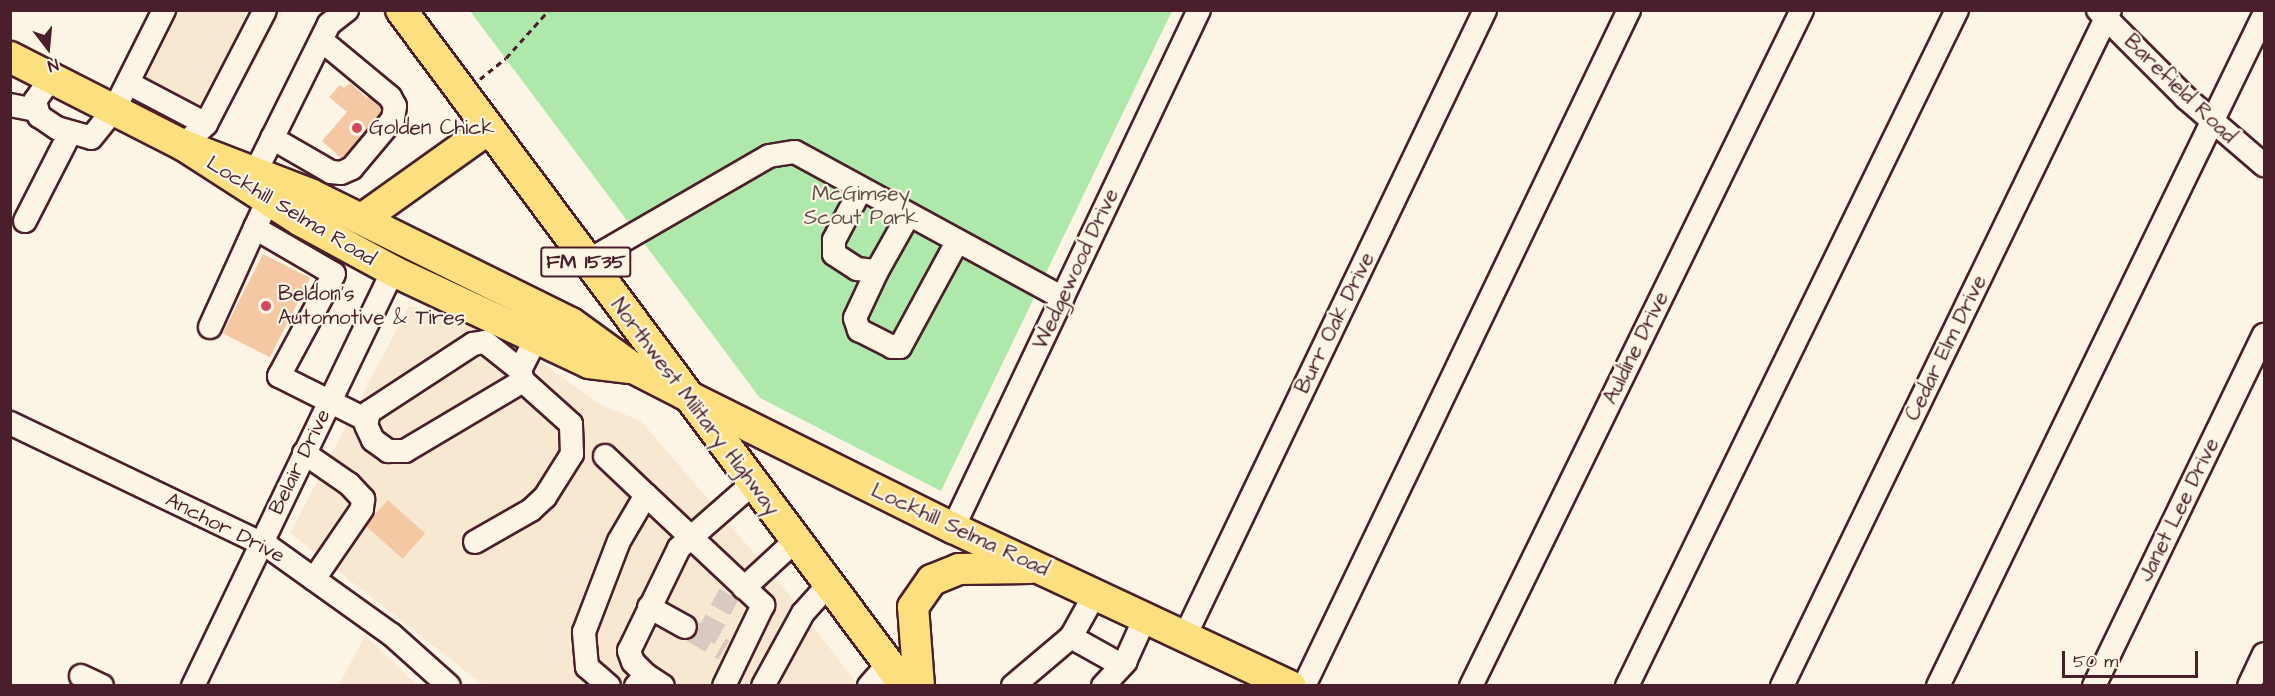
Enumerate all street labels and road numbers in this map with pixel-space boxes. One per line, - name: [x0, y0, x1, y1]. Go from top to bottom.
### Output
- street label: Barefield Road: [2119, 29, 2241, 149]
- street label: Lockhill Selma Road: [202, 151, 380, 271]
- street label: Wedgewood Drive: [1028, 185, 1124, 353]
- road number: FM 1535: [540, 245, 632, 279]
- street label: Burr Oak Drive: [1290, 248, 1380, 398]
- street label: Cedar Elm Drive: [1900, 271, 1992, 425]
- street label: Auldine Drive: [1598, 288, 1674, 408]
- street label: Northwest Military Highway: [605, 293, 785, 521]
- street label: Belair Drive: [264, 405, 336, 519]
- street label: Janet Lee Drive: [2133, 434, 2225, 586]
- street label: Lockhill Selma Road: [867, 478, 1053, 582]
- street label: Anchor Drive: [161, 487, 289, 569]

